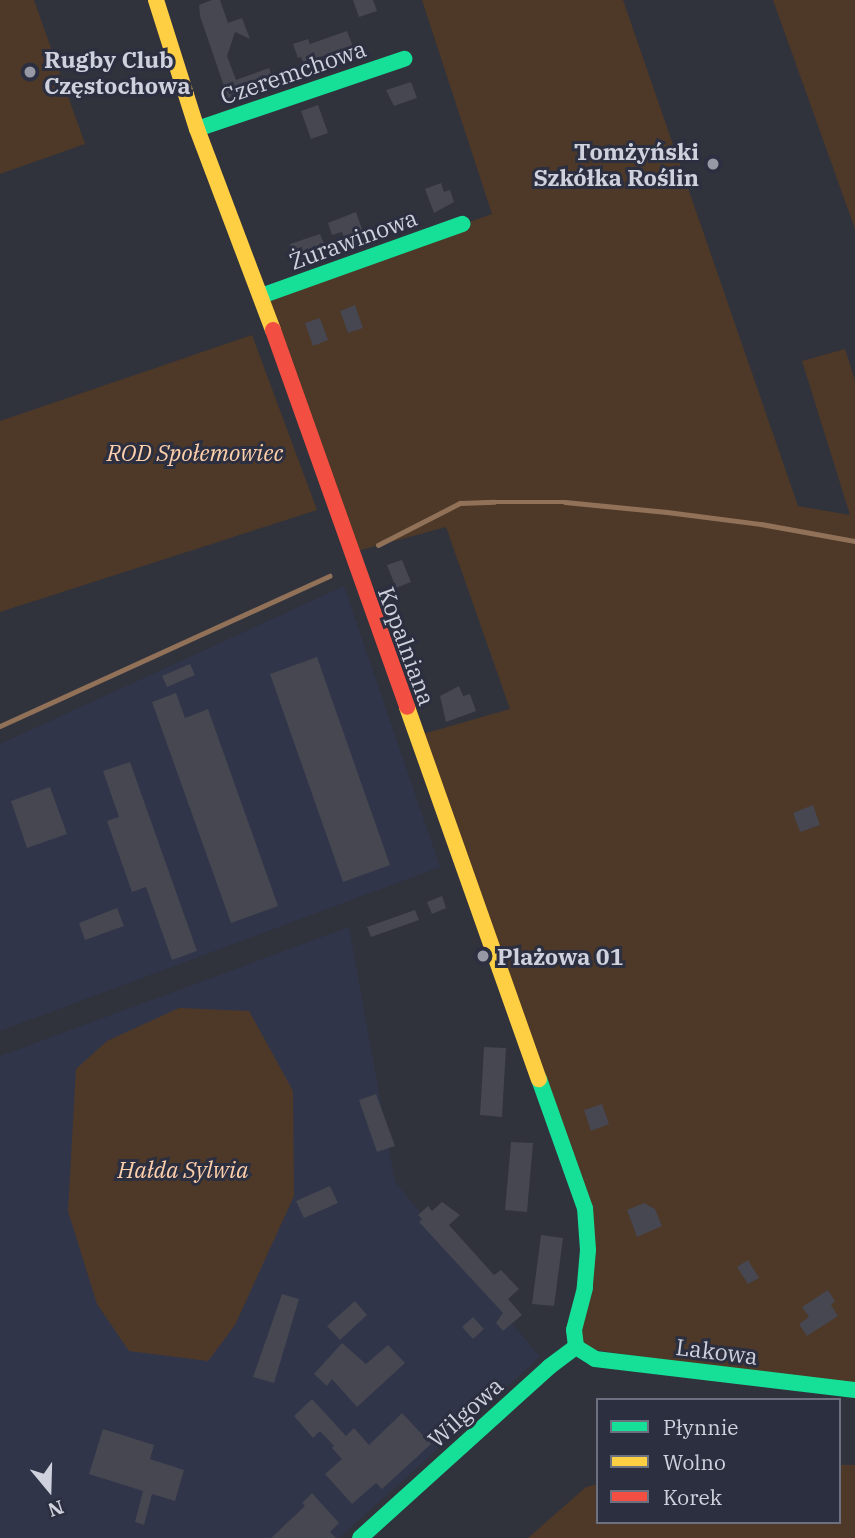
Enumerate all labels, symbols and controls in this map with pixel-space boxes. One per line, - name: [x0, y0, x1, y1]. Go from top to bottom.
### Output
- street label: Czeremchowa: [216, 34, 370, 110]
- place label: Rugby Club Częstochowa: [44, 45, 191, 99]
- marker: Rugby Club Częstochowa: [22, 64, 38, 80]
- place label: Tomżyński Szkółka Roślin: [533, 137, 699, 191]
- marker: Tomżyński Szkółka Roślin: [705, 156, 721, 172]
- street label: Żurawinowa: [285, 203, 421, 275]
- park label: ROD Społemowiec: [107, 438, 283, 466]
- street label: Kopalniana: [373, 583, 441, 709]
- place label: Plażowa 01: [497, 942, 623, 970]
- marker: Plażowa 01: [475, 948, 491, 964]
- park label: Hałda Sylwia: [118, 1155, 248, 1183]
- street label: Lakowa: [674, 1332, 760, 1370]
- street label: Wilgowa: [422, 1371, 508, 1453]
- legend: [596, 1398, 841, 1524]
- text: Płynnie: [663, 1413, 739, 1441]
- text: Wolno: [663, 1448, 726, 1476]
- north arrow: [14, 1454, 84, 1524]
- text: Korek: [663, 1483, 722, 1511]
- text: N: [45, 1495, 67, 1523]

